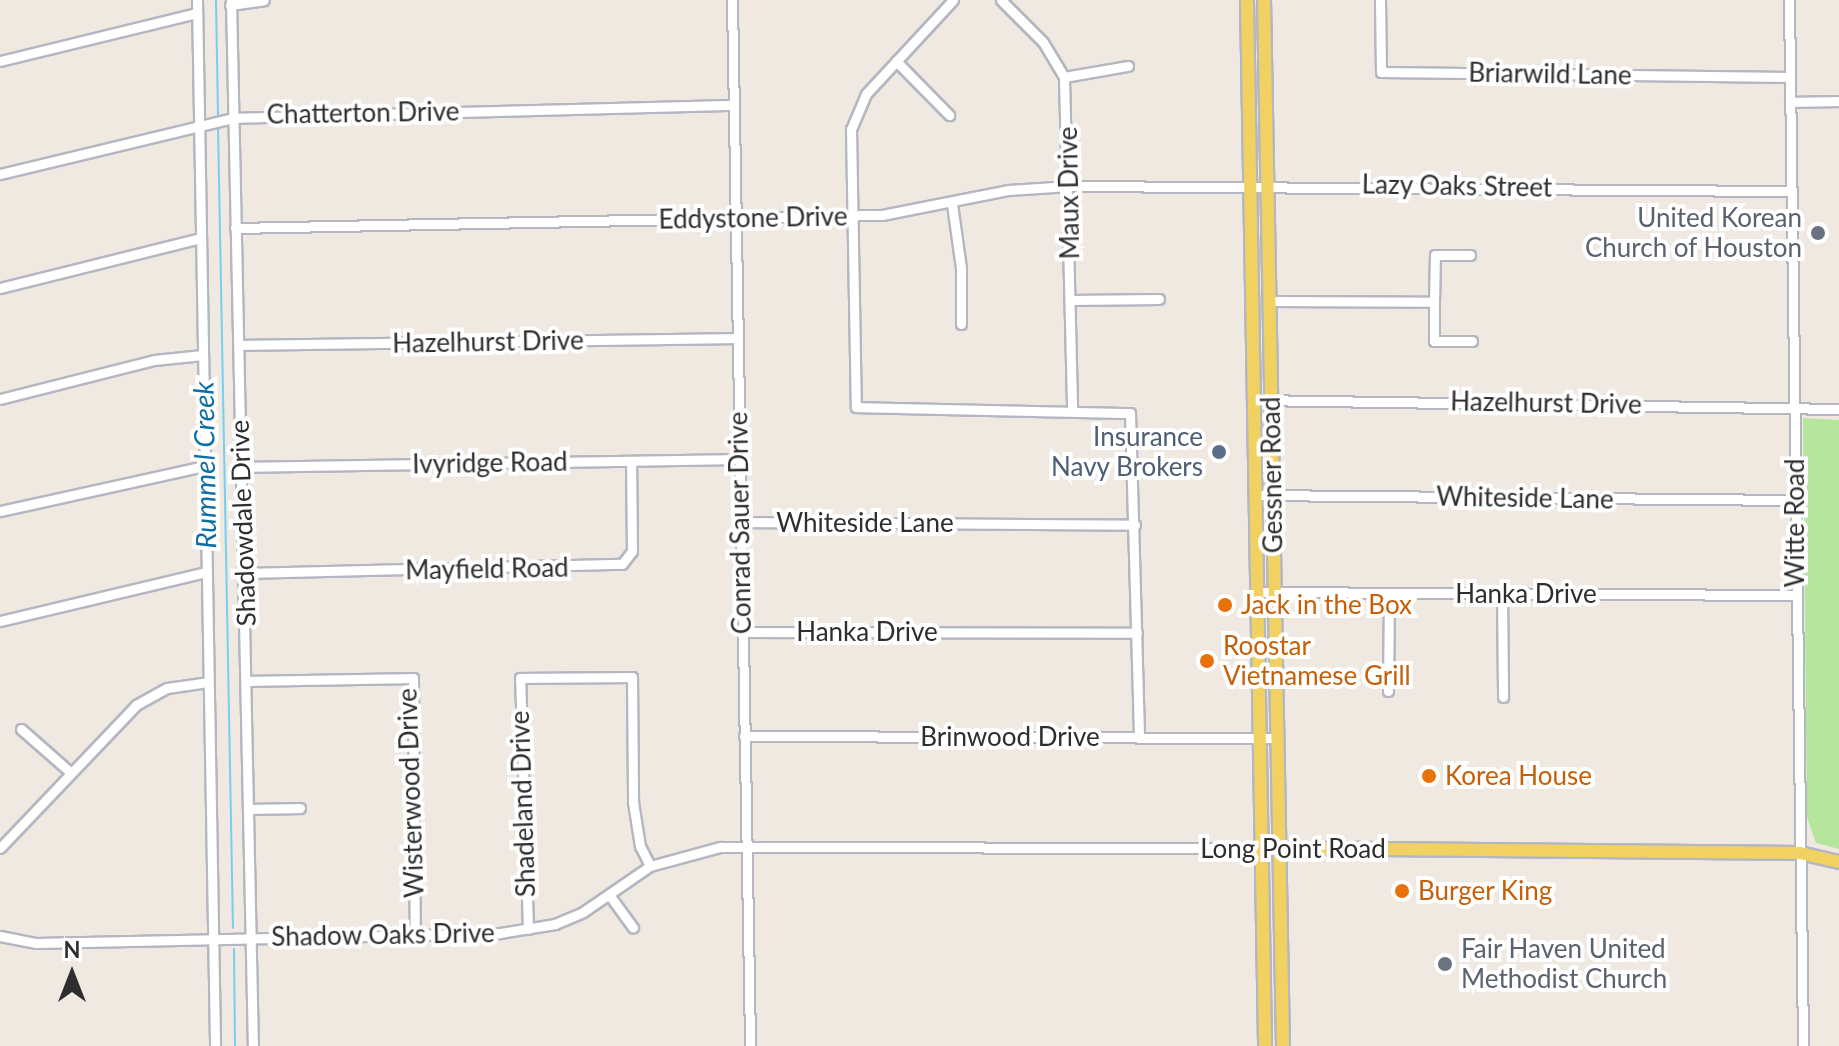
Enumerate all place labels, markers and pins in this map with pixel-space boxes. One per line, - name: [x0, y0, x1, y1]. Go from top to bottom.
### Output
- place label: United Korean Church of Houston: [1584, 202, 1802, 264]
- marker: United Korean Church of Houston: [1809, 224, 1827, 242]
- place label: Insurance Navy Brokers: [1050, 421, 1203, 482]
- marker: Insurance Navy Brokers: [1210, 443, 1228, 461]
- place label: Jack in the Box: [1241, 589, 1412, 621]
- marker: Jack in the Box: [1216, 596, 1234, 614]
- place label: Roostar Vietnamese Grill: [1223, 630, 1411, 692]
- marker: Roostar Vietnamese Grill: [1198, 652, 1216, 670]
- place label: Korea House: [1445, 760, 1592, 792]
- marker: Korea House: [1420, 767, 1438, 785]
- place label: Burger King: [1418, 875, 1553, 907]
- marker: Burger King: [1393, 882, 1411, 900]
- place label: Fair Haven United Methodist Church: [1461, 933, 1667, 994]
- marker: Fair Haven United Methodist Church: [1436, 955, 1454, 973]

